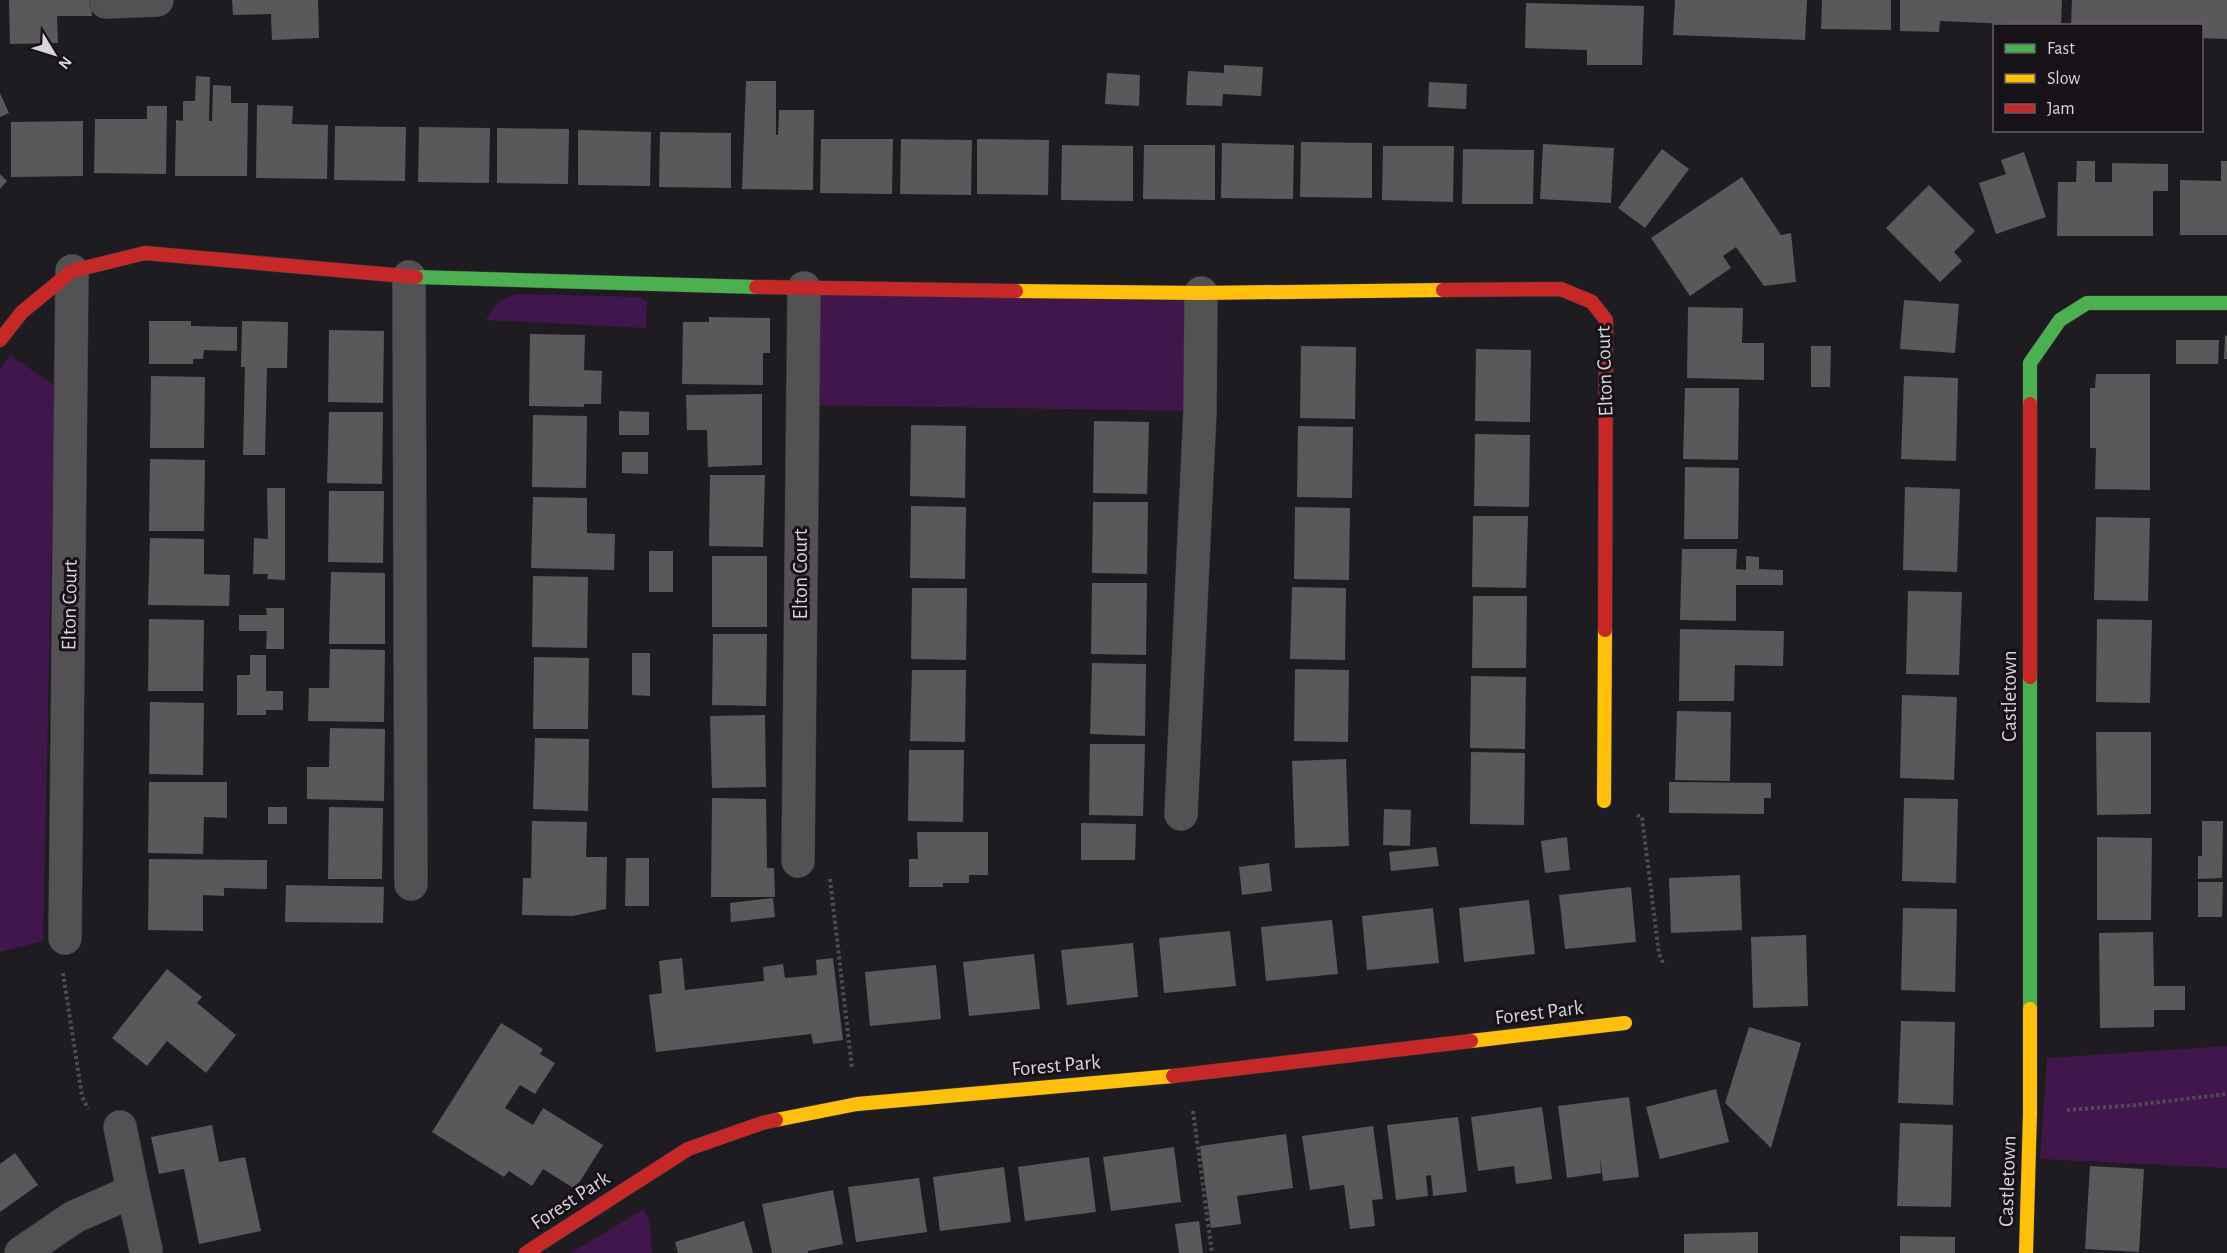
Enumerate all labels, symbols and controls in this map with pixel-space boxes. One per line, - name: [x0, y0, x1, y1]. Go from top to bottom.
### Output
- north arrow: [24, 24, 84, 84]
- legend: [1993, 24, 2203, 132]
- text: Fast: [2047, 40, 2075, 58]
- text: N: [55, 53, 75, 72]
- text: Slow: [2047, 70, 2080, 88]
- text: Jam: [2047, 100, 2075, 118]
- street label: Elton Court: [1592, 325, 1617, 417]
- street label: Elton Court: [790, 528, 811, 619]
- street label: Elton Court: [58, 559, 81, 651]
- street label: Castletown: [1999, 650, 2020, 742]
- street label: Forest Park: [1494, 997, 1585, 1028]
- street label: Forest Park: [1011, 1051, 1102, 1080]
- street label: Castletown: [1995, 1135, 2020, 1227]
- street label: Forest Park: [527, 1167, 614, 1233]

